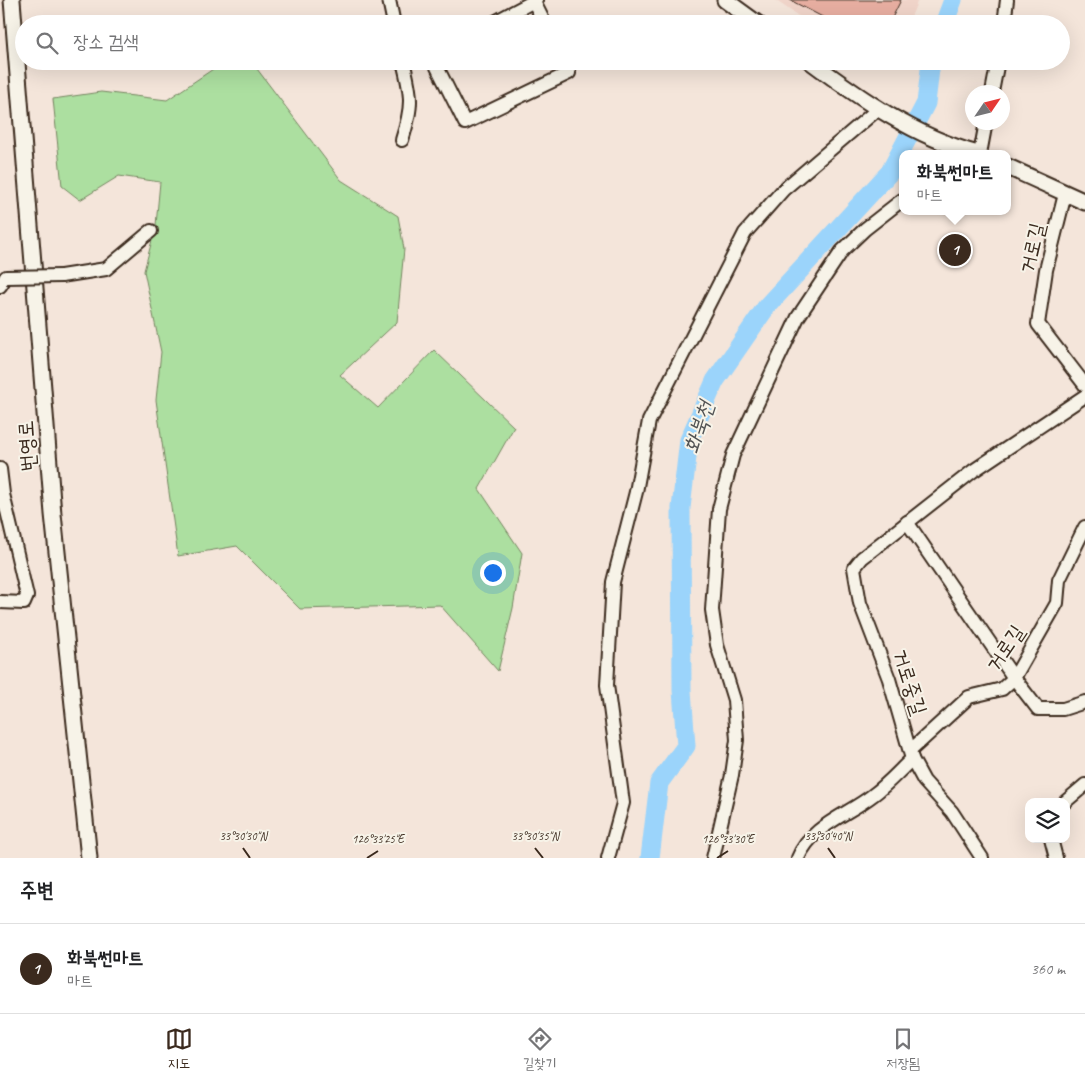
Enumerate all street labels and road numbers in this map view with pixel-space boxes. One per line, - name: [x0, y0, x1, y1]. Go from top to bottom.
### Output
- street label: 거로길: [1014, 220, 1050, 276]
- street label: 번영로: [12, 420, 42, 472]
- street label: 거로길: [980, 620, 1030, 676]
- street label: 거로중길: [887, 646, 933, 718]

